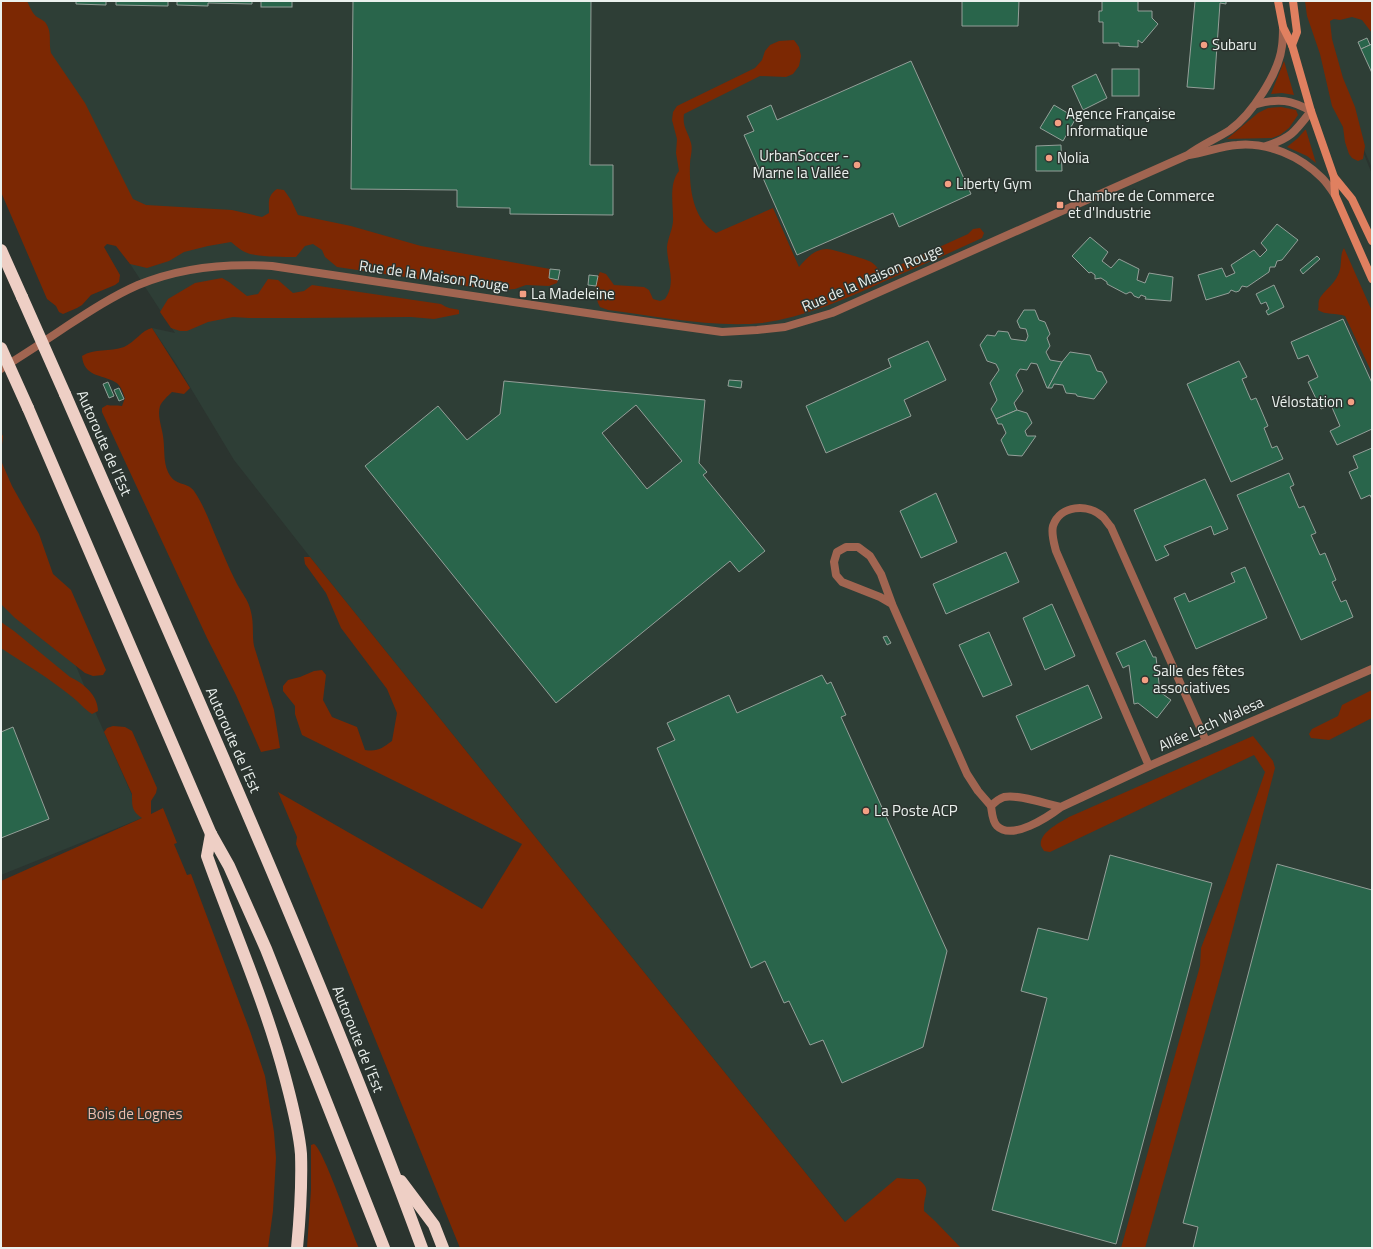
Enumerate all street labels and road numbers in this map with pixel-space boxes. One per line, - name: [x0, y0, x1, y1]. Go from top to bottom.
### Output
- street label: Rue de la Maison Rouge: [798, 237, 946, 318]
- street label: Rue de la Maison Rouge: [358, 254, 510, 297]
- street label: Autoroute de l’Est: [71, 386, 138, 500]
- street label: Autoroute de l’Est: [200, 683, 267, 797]
- street label: Allée Lech Walesa: [1154, 690, 1268, 757]
- street label: Autoroute de l’Est: [327, 982, 391, 1096]

